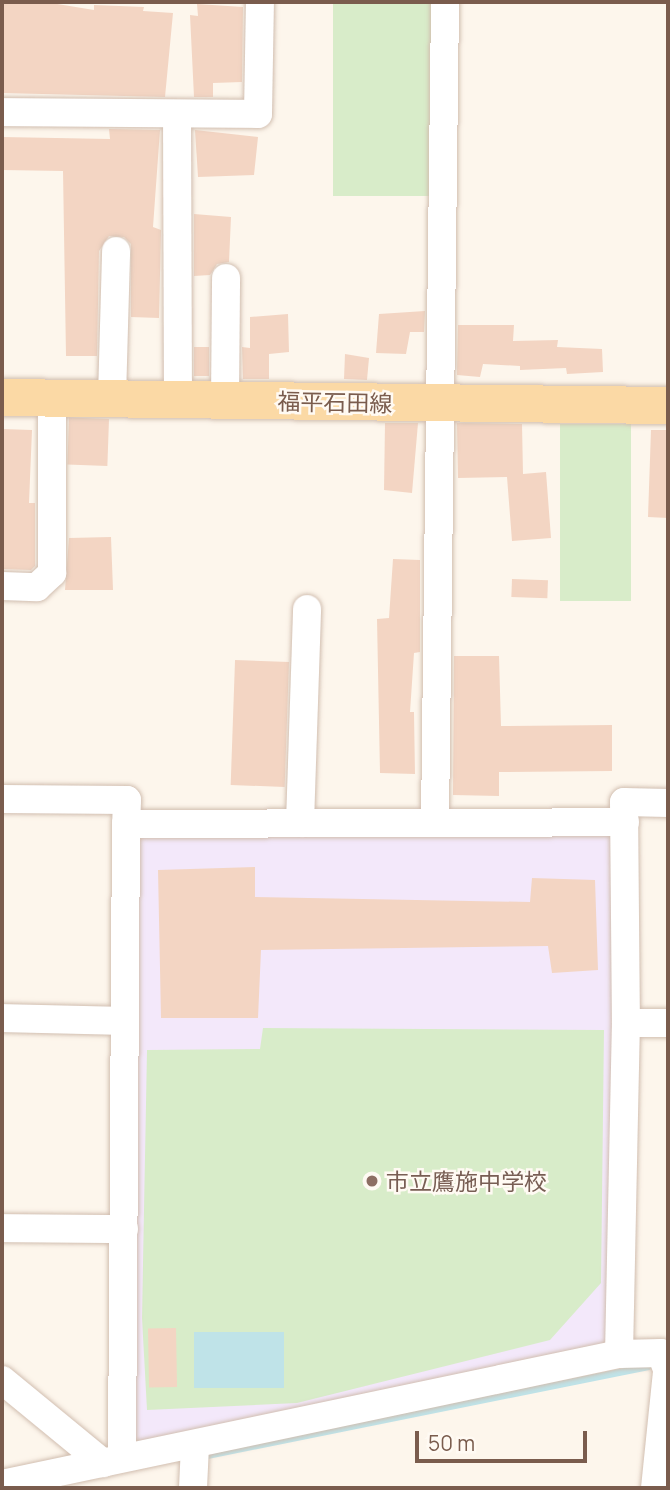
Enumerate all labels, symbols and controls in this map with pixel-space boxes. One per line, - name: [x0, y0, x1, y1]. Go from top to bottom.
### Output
- street label: 福平石田線: [277, 387, 393, 417]
- place label: 市立鷹施中学校: [386, 1167, 547, 1195]
- marker: 市立鷹施中学校: [364, 1173, 380, 1189]
- scale bar: [418, 1416, 590, 1460]
- text: 50 m: [428, 1429, 475, 1457]

